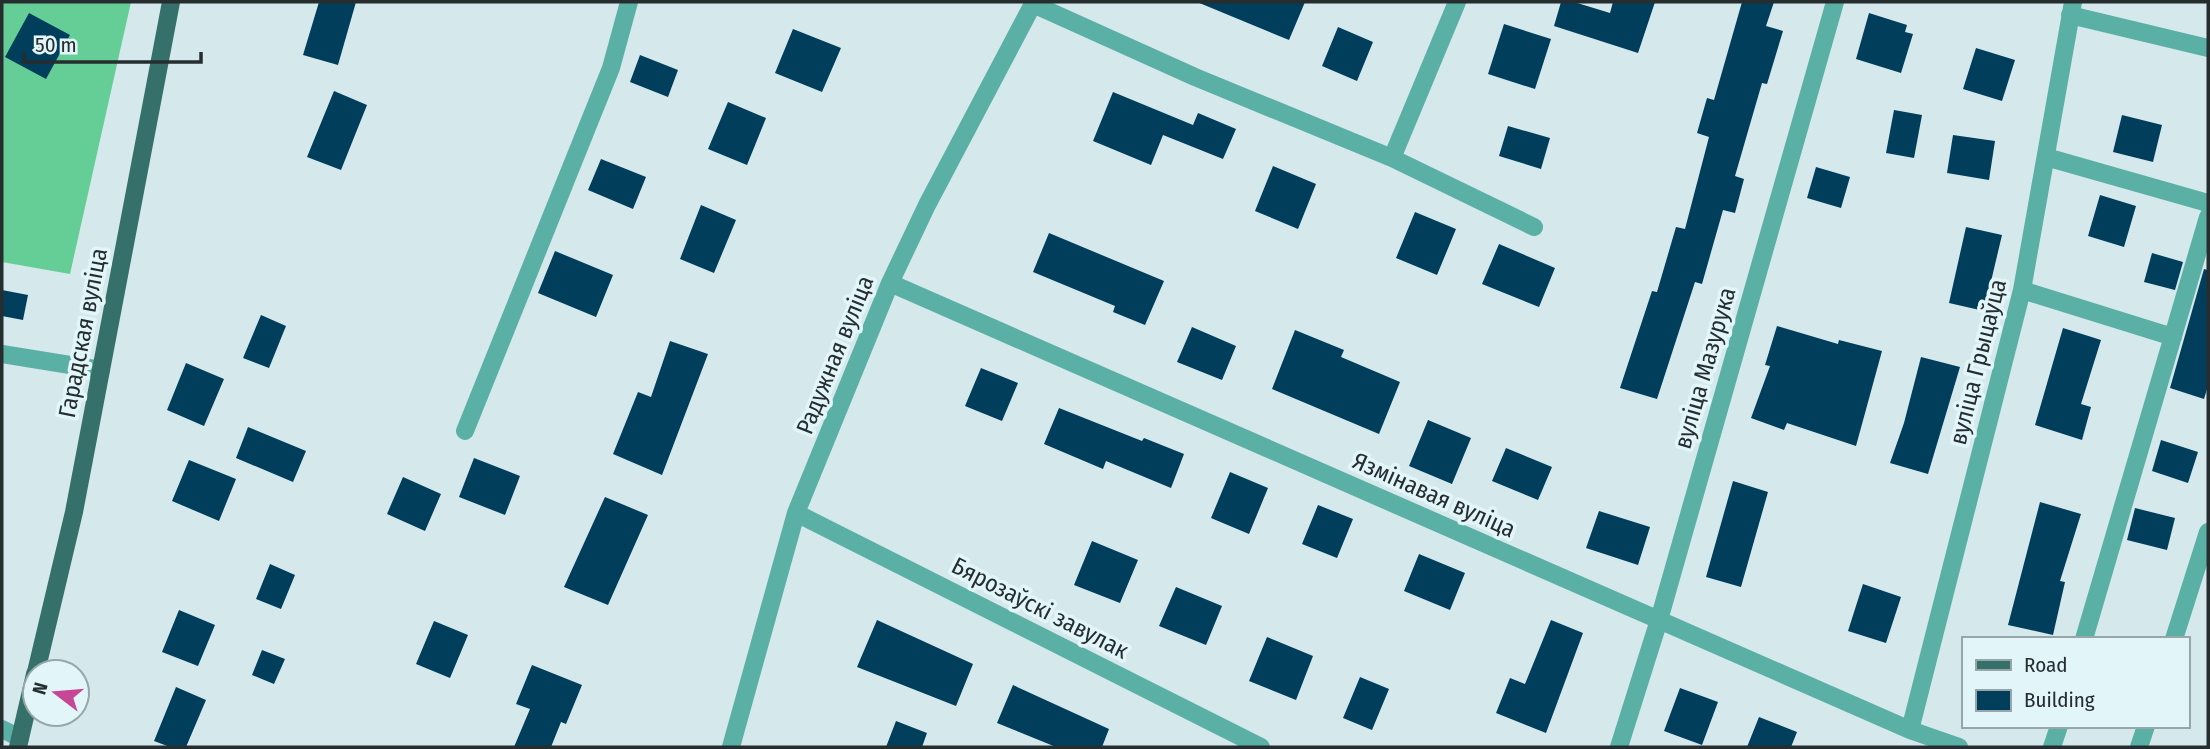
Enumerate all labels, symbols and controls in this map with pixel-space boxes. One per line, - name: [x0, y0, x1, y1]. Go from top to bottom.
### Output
- scale bar: [24, 21, 201, 65]
- text: 50 m: [35, 32, 77, 58]
- street label: Гарадская вуліца: [53, 246, 113, 420]
- street label: Радужная вуліца: [790, 272, 880, 438]
- street label: вуліца Грыцаўца: [1944, 276, 2012, 448]
- street label: вуліца Мазурука: [1669, 284, 1741, 452]
- street label: Язмінавая вуліца: [1348, 447, 1520, 543]
- street label: Бярозаўскі завулак: [947, 551, 1134, 665]
- legend: [1962, 637, 2189, 728]
- text: Road: [2024, 652, 2068, 678]
- north arrow: [21, 658, 91, 728]
- text: N: [28, 680, 53, 697]
- text: Building: [2024, 687, 2095, 713]

